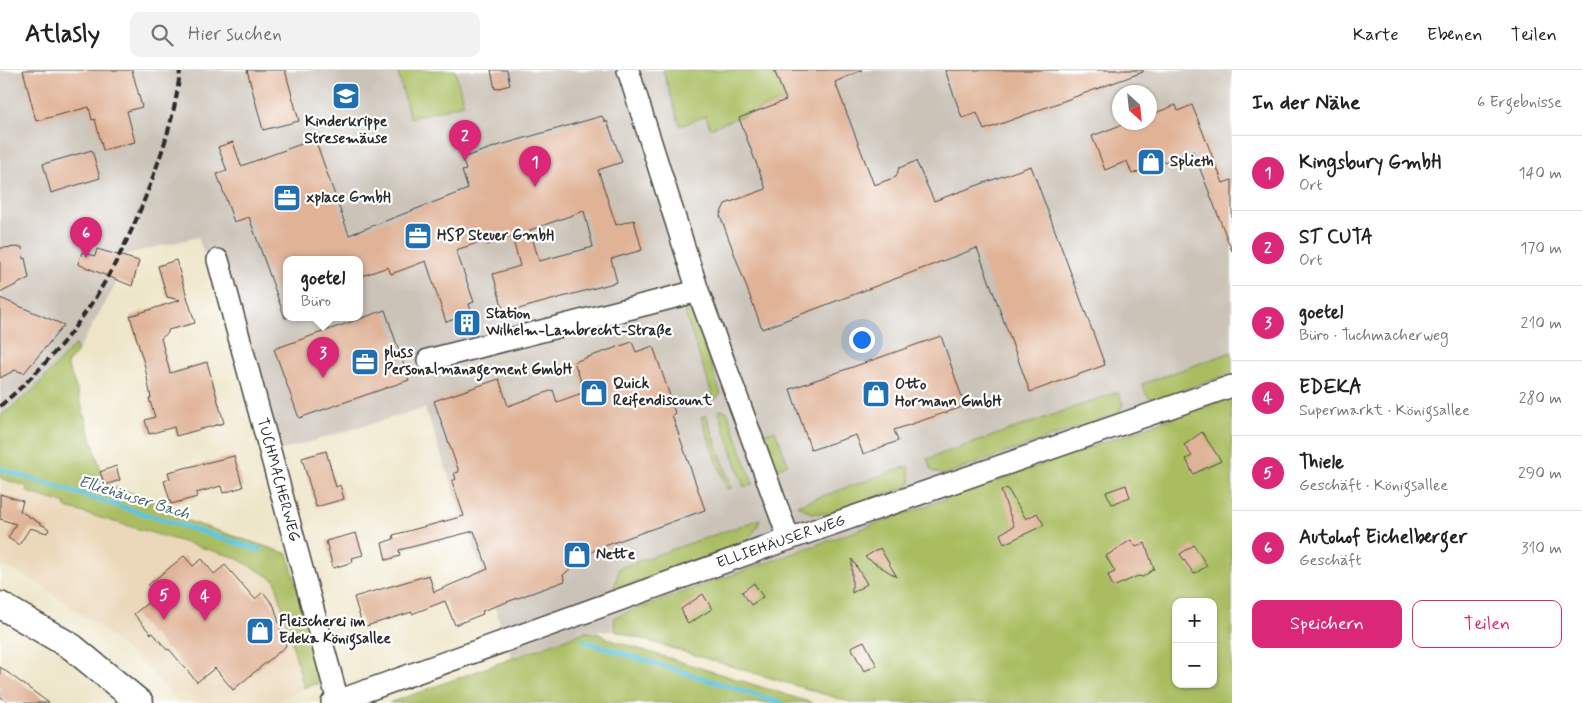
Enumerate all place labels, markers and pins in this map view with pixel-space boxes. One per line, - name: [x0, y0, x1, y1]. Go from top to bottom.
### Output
- school or university icon: Kinderkrippe Stresemäuse: [331, 81, 361, 111]
- place label: Kinderkrippe Stresemäuse: [304, 112, 388, 149]
- pin: 2: [449, 120, 481, 161]
- pin: 1: [519, 146, 551, 187]
- shop icon: Splieth: [1136, 147, 1166, 177]
- place label: Splieth: [1170, 152, 1214, 172]
- office icon: xplace GmbH: [272, 183, 302, 213]
- place label: xplace GmbH: [306, 188, 391, 208]
- pin: 6: [70, 217, 102, 258]
- office icon: HSP Steuer GmbH: [403, 221, 433, 251]
- place label: HSP Steuer GmbH: [437, 226, 554, 246]
- place label: Station Wilhelm-Lambrecht-Straße: [485, 304, 672, 341]
- building icon: Station Wilhelm-Lambrecht-Straße: [452, 308, 482, 338]
- pin: 3: [307, 337, 339, 378]
- place label: pluss Personalmanagement GmbH: [384, 343, 572, 382]
- office icon: pluss Personalmanagement GmbH: [350, 347, 380, 377]
- place label: Quick Reifendiscount: [613, 374, 713, 411]
- place label: Otto Hormann GmbH: [895, 375, 1002, 412]
- shop icon: Quick Reifendiscount: [579, 378, 609, 408]
- shop icon: Otto Hormann GmbH: [861, 379, 891, 409]
- shop icon: Nette: [562, 540, 592, 570]
- place label: Nette: [596, 545, 636, 565]
- pin: 5: [148, 579, 180, 620]
- pin: 4: [189, 580, 221, 621]
- place label: Fleischerei im Edeka Königsallee: [279, 612, 392, 651]
- shop icon: Fleischerei im Edeka Königsallee: [245, 616, 275, 646]

